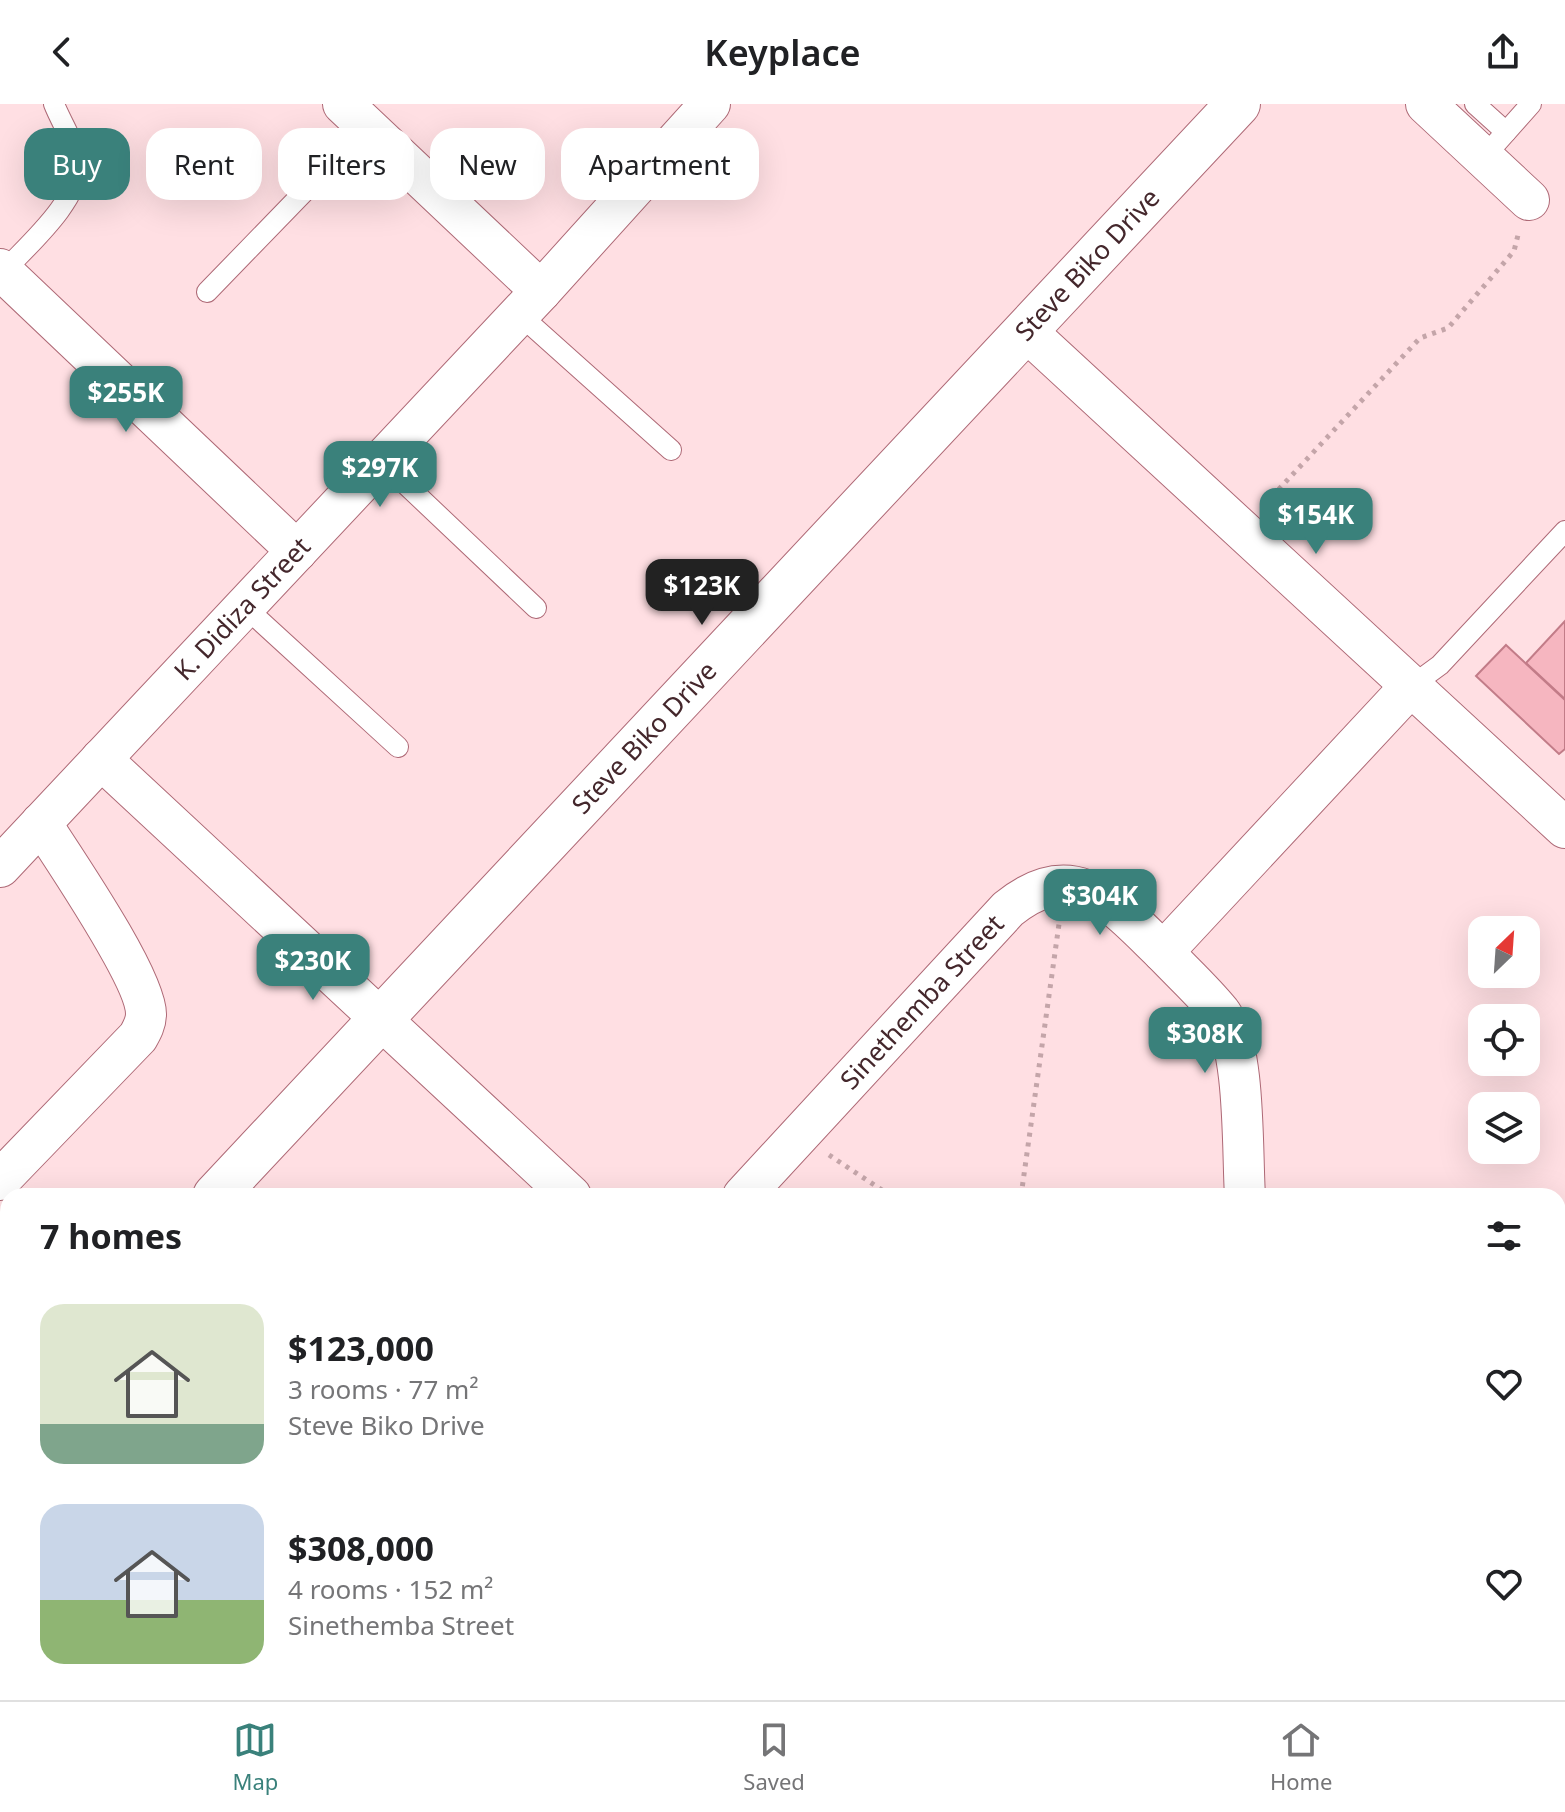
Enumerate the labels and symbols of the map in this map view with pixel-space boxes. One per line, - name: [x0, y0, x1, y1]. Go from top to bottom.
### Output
- street label: Steve Biko Drive: [1006, 180, 1167, 348]
- pin: $255K: [70, 366, 182, 434]
- pin: $297K: [324, 441, 436, 509]
- pin: $154K: [1260, 488, 1372, 556]
- street label: K. Didiza Street: [165, 529, 318, 688]
- pin: $123K: [646, 559, 758, 627]
- street label: Steve Biko Drive: [563, 653, 724, 821]
- pin: $304K: [1044, 869, 1156, 937]
- street label: Sinethemba Street: [831, 906, 1011, 1097]
- north arrow: [1468, 916, 1540, 988]
- pin: $230K: [257, 934, 369, 1002]
- pin: $308K: [1149, 1007, 1261, 1075]

